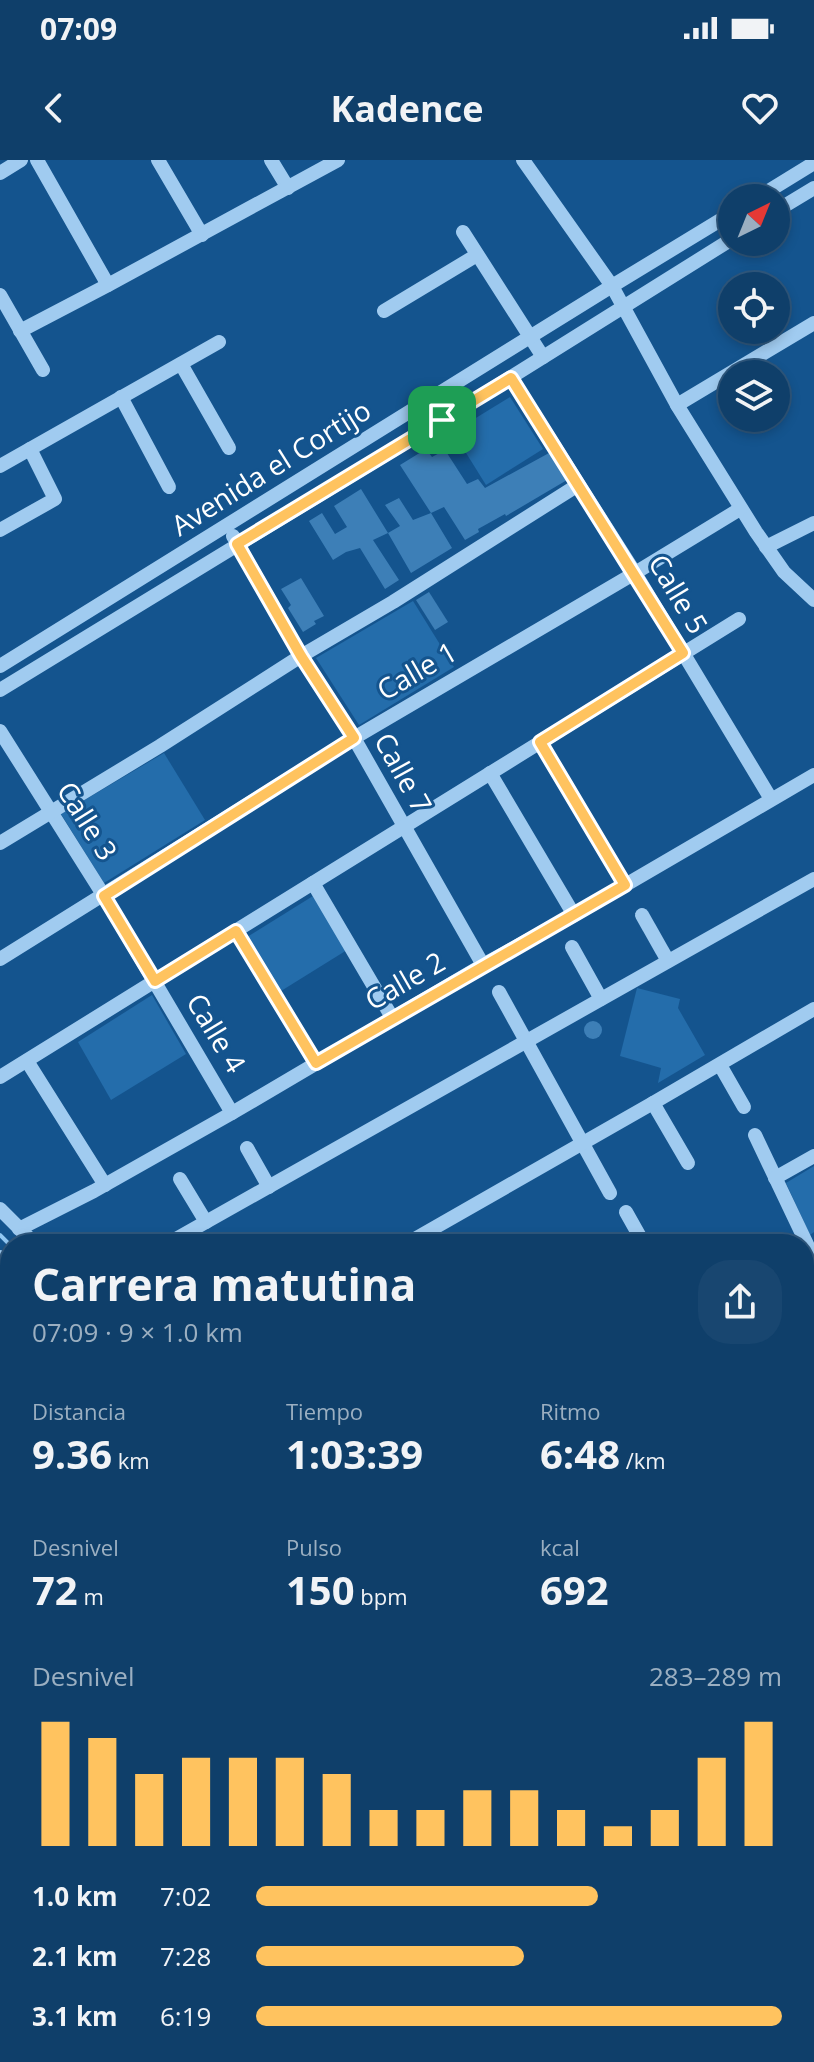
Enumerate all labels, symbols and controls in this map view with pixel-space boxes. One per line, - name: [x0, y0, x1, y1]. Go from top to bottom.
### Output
- text: 07:09: [40, 8, 117, 49]
- text: Kadence: [330, 84, 484, 133]
- icon: back: [32, 86, 76, 130]
- icon: heart: [738, 86, 782, 130]
- north arrow: [718, 184, 790, 256]
- map controls: [718, 184, 790, 432]
- button: locate: [718, 272, 790, 344]
- button: layers: [718, 360, 790, 432]
- pin: [408, 386, 476, 454]
- street label: Avenida el Cortijo: [163, 390, 377, 544]
- icon: arrive: [420, 398, 464, 442]
- street label: Calle 5: [640, 547, 717, 640]
- street label: Calle 1: [370, 632, 463, 708]
- street label: Calle 7: [366, 726, 441, 819]
- street label: Calle 3: [49, 774, 127, 867]
- street label: Calle 2: [358, 942, 451, 1018]
- street label: Calle 4: [178, 986, 255, 1079]
- text: Carrera matutina: [32, 1254, 416, 1314]
- button: share: [698, 1260, 782, 1344]
- text: 07:09 · 9 × 1.0 km: [32, 1314, 243, 1350]
- text: Distancia: [32, 1396, 126, 1426]
- text: Tiempo: [286, 1396, 363, 1426]
- text: Ritmo: [540, 1396, 601, 1426]
- text: 9.36: [32, 1426, 112, 1481]
- text: 1:03:39: [286, 1426, 423, 1481]
- text: 6:48: [540, 1426, 620, 1481]
- text: km: [112, 1445, 150, 1475]
- text: /km: [620, 1445, 666, 1475]
- text: Desnivel: [32, 1532, 119, 1562]
- text: Pulso: [286, 1532, 342, 1562]
- text: kcal: [540, 1532, 580, 1562]
- text: 72: [32, 1562, 78, 1617]
- text: 150: [286, 1562, 355, 1617]
- text: 692: [540, 1562, 609, 1617]
- text: m: [78, 1581, 104, 1611]
- text: bpm: [355, 1581, 408, 1611]
- text: Desnivel: [32, 1658, 135, 1694]
- text: 283–289 m: [649, 1658, 782, 1694]
- text: 1.0 km: [32, 1878, 118, 1914]
- text: 7:02: [160, 1878, 211, 1914]
- text: 2.1 km: [32, 1938, 118, 1974]
- text: 7:28: [160, 1938, 211, 1974]
- text: 3.1 km: [32, 1998, 118, 2034]
- text: 6:19: [160, 1998, 211, 2034]

